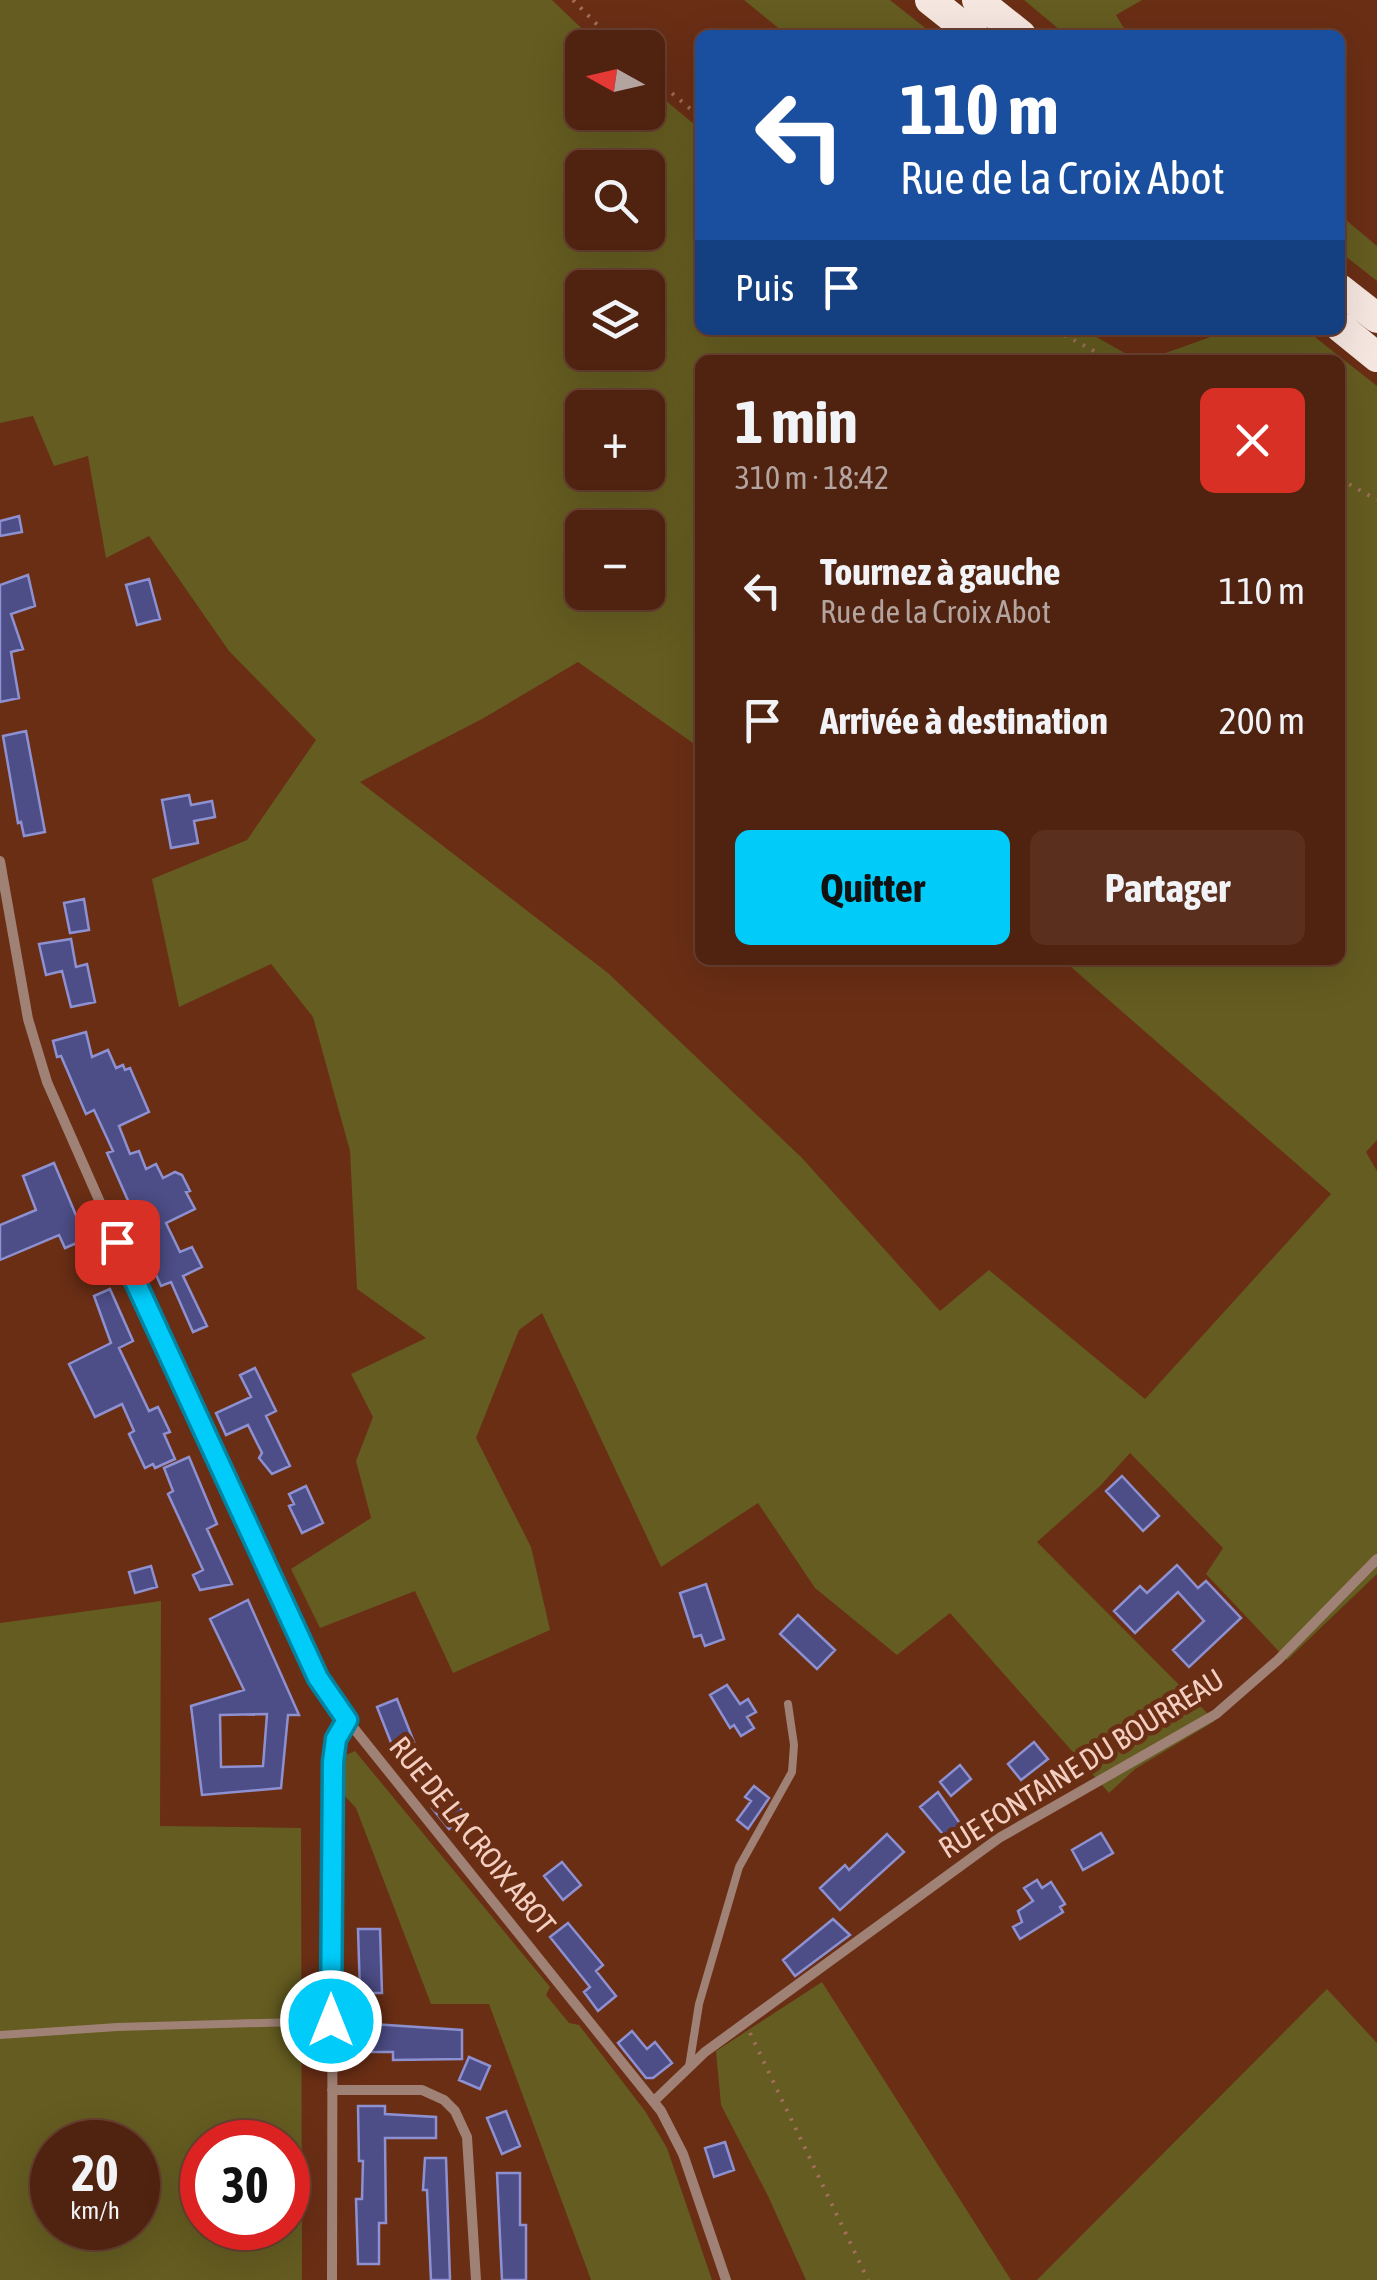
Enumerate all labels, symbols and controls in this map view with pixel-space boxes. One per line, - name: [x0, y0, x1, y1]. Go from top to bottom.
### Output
- north arrow: [565, 30, 665, 130]
- map controls: [565, 30, 665, 610]
- text: 110 m: [900, 69, 1059, 149]
- icon: left: [735, 70, 865, 200]
- button: search: [565, 150, 665, 250]
- text: Rue de la Croix Abot: [900, 152, 1225, 204]
- icon: arrive: [814, 260, 869, 315]
- text: Puis: [735, 266, 794, 309]
- button: layers: [565, 270, 665, 370]
- text: 1 min: [735, 387, 858, 456]
- button: close: [1200, 388, 1305, 493]
- button: +: [565, 390, 665, 490]
- text: 310 m · 18:42: [735, 459, 889, 496]
- button: −: [565, 510, 665, 610]
- text: Tournez à gauche: [820, 550, 1061, 593]
- icon: left: [735, 563, 790, 618]
- text: 110 m: [1219, 569, 1305, 612]
- text: Rue de la Croix Abot: [820, 593, 1051, 630]
- icon: arrive: [735, 693, 790, 748]
- text: Arrivée à destination: [820, 699, 1108, 742]
- text: 200 m: [1219, 699, 1305, 742]
- button: Quitter: [735, 830, 1010, 945]
- button: Partager: [1030, 830, 1305, 945]
- pin: [75, 1200, 160, 1285]
- icon: arrive: [90, 1215, 145, 1270]
- street label: RUE FONTAINE DU BOURREAU: [932, 1661, 1230, 1865]
- street label: RUE DE LA CROIX ABOT: [383, 1730, 563, 1940]
- position arrow: [279, 1969, 383, 2073]
- speed limit sign: 30: [180, 2120, 310, 2250]
- text: 20: [71, 2144, 118, 2202]
- text: km/h: [70, 2196, 120, 2224]

